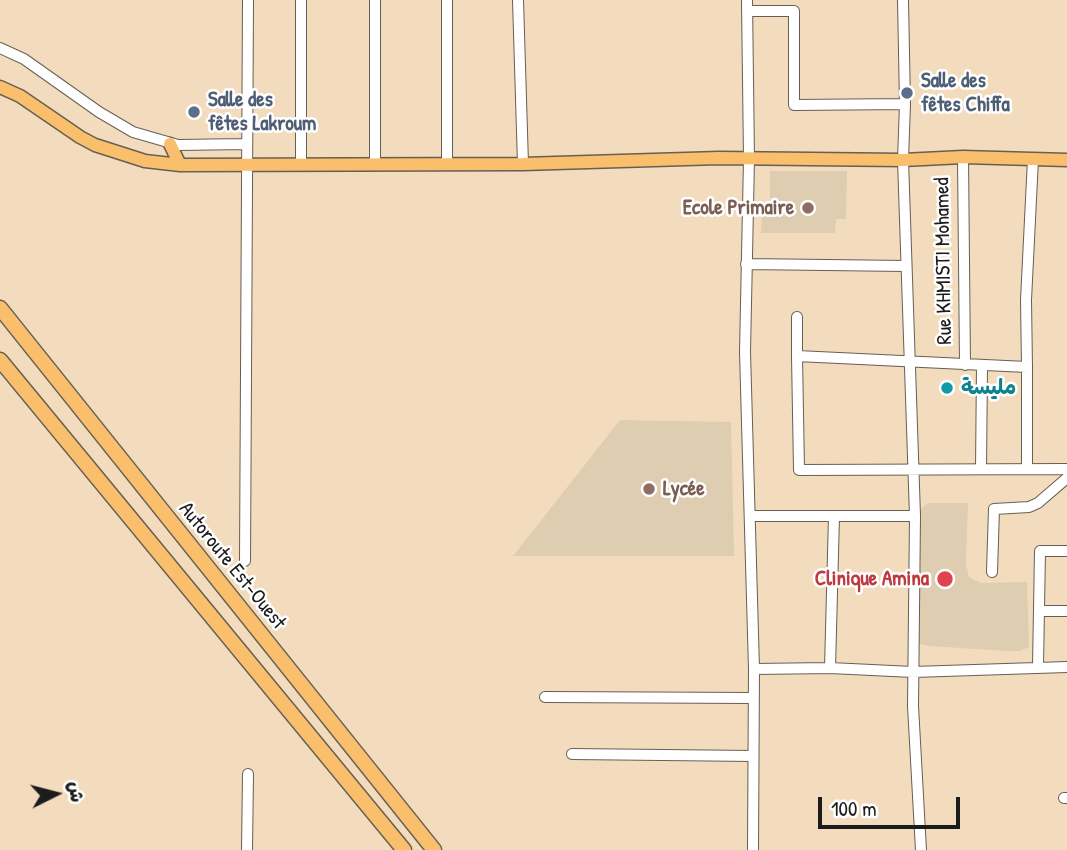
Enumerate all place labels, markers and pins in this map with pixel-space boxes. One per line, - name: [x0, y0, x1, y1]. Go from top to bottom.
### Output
- place label: Salle des fêtes Chiffa: [921, 68, 1010, 118]
- marker: Salle des fêtes Chiffa: [899, 85, 915, 101]
- place label: Salle des fêtes Lakroum: [208, 87, 316, 137]
- marker: Salle des fêtes Lakroum: [186, 104, 202, 120]
- place label: Ecole Primaire: [683, 195, 794, 221]
- marker: Ecole Primaire: [800, 200, 816, 216]
- place label: مليسة: [961, 375, 1016, 401]
- marker: مليسة: [939, 380, 955, 396]
- place label: Lycée: [663, 476, 705, 502]
- marker: Lycée: [641, 481, 657, 497]
- place label: Clinique Amina: [815, 566, 929, 592]
- marker: Clinique Amina: [935, 569, 955, 589]

